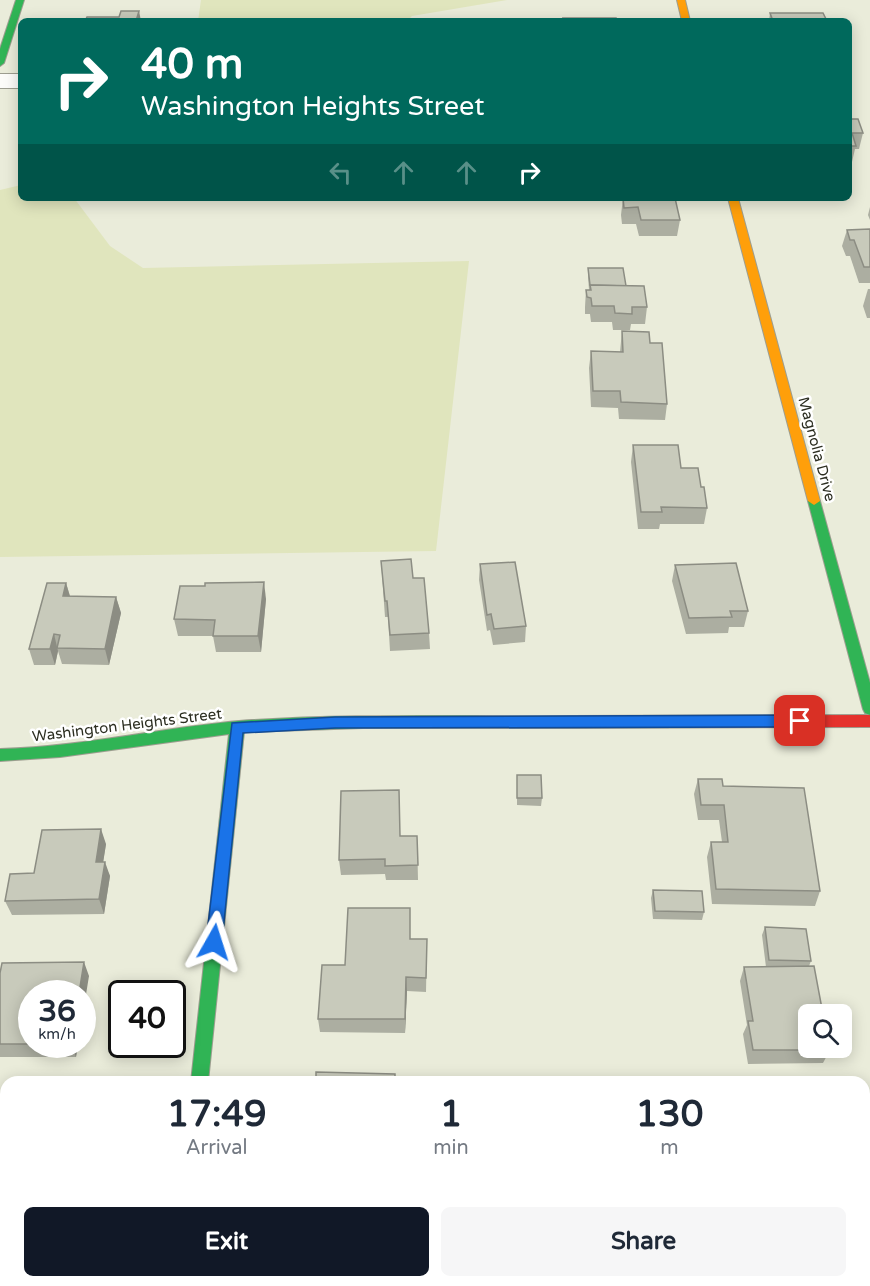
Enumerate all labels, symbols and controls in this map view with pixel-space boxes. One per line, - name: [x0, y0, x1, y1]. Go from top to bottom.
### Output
- text: 40 m: [141, 39, 243, 90]
- icon: right: [42, 42, 120, 120]
- text: Washington Heights Street: [141, 90, 485, 123]
- icon: left: [324, 156, 357, 189]
- icon: ahead: [387, 156, 420, 189]
- icon: ahead: [450, 156, 483, 189]
- icon: right: [513, 156, 546, 189]
- street label: Magnolia Drive: [794, 395, 840, 503]
- pin: [774, 695, 825, 746]
- street label: Washington Heights Street: [31, 704, 223, 746]
- icon: arrive: [783, 704, 816, 737]
- position arrow: [182, 910, 246, 974]
- speed limit sign: 40: [108, 980, 186, 1058]
- text: 36: [38, 993, 76, 1030]
- map controls: [798, 1004, 852, 1058]
- button: search: [798, 1004, 852, 1058]
- text: km/h: [38, 1025, 76, 1043]
- text: 17:49: [167, 1093, 267, 1136]
- text: 1: [440, 1093, 462, 1136]
- text: 130: [635, 1093, 703, 1136]
- text: Arrival: [186, 1136, 248, 1160]
- text: min: [433, 1136, 469, 1160]
- text: m: [660, 1136, 679, 1160]
- button: Exit: [24, 1207, 429, 1276]
- button: Share: [441, 1207, 846, 1276]

